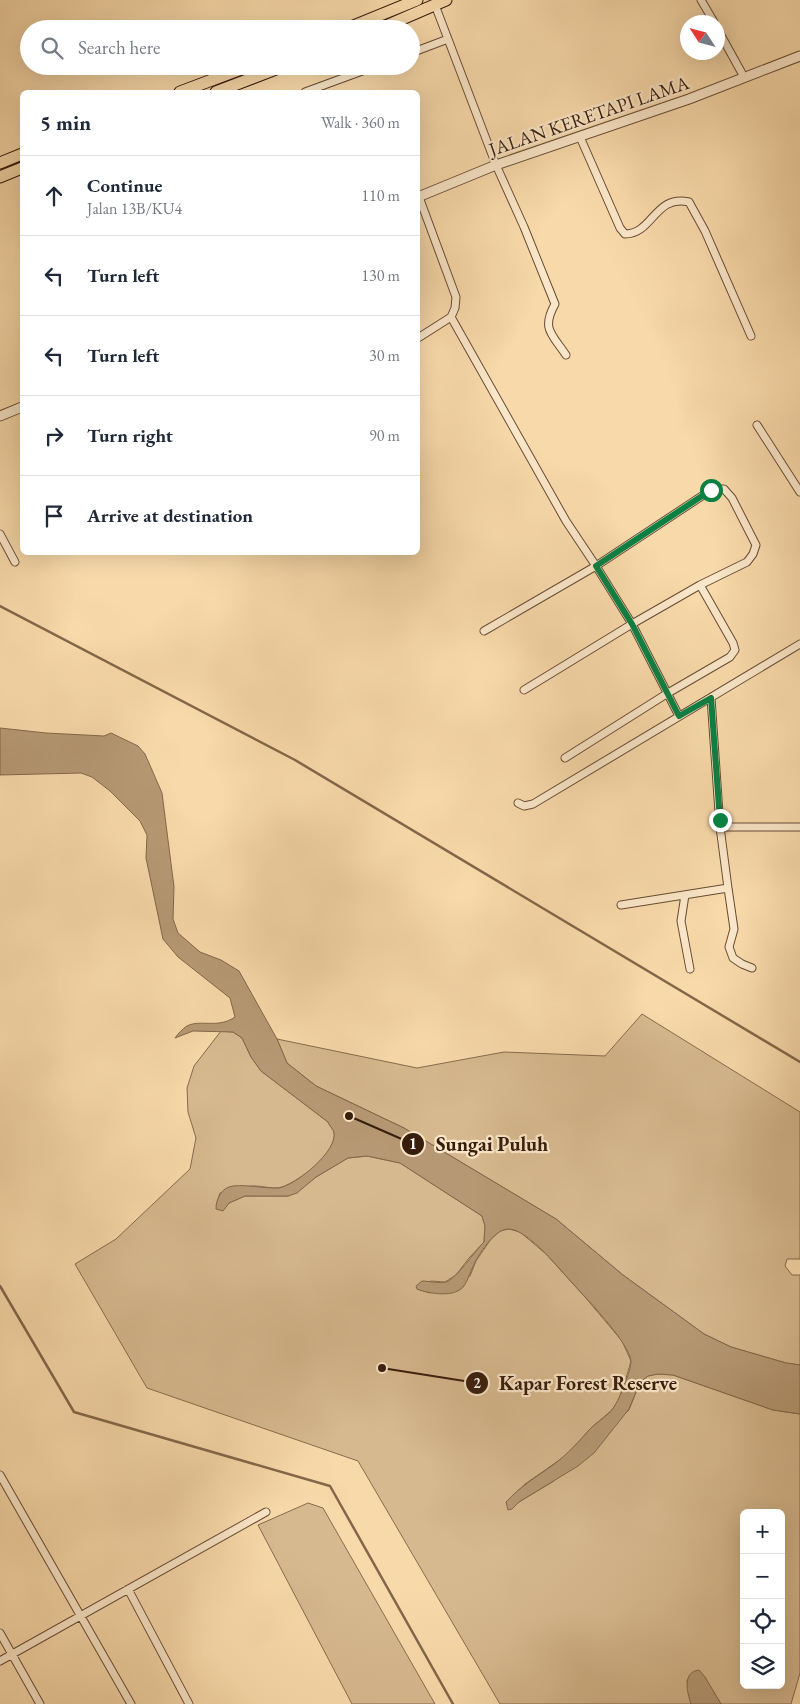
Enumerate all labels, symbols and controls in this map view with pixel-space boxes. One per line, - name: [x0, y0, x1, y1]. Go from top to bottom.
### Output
- north arrow: [680, 15, 725, 60]
- search box: [20, 20, 420, 75]
- icon: search: [38, 34, 66, 62]
- text: Search here: [78, 35, 160, 60]
- street label: JALAN KERETAPI LAMA: [484, 70, 693, 163]
- text: 5 min: [40, 109, 91, 136]
- text: Walk · 360 m: [321, 112, 400, 133]
- text: Continue: [87, 173, 162, 198]
- icon: ahead: [40, 182, 68, 210]
- text: 110 m: [361, 185, 400, 206]
- text: Jalan 13B/KU4: [87, 198, 182, 219]
- icon: left: [40, 262, 68, 290]
- text: Turn left: [87, 263, 159, 288]
- text: 130 m: [361, 265, 400, 286]
- icon: left: [40, 342, 68, 370]
- text: Turn left: [87, 343, 159, 368]
- text: 30 m: [369, 345, 400, 366]
- icon: right: [40, 422, 68, 450]
- text: Turn right: [87, 423, 173, 448]
- text: 90 m: [369, 425, 400, 446]
- route start: [700, 479, 723, 502]
- icon: arrive: [40, 502, 68, 530]
- text: Arrive at destination: [87, 503, 253, 528]
- route end: [709, 809, 732, 832]
- callout: Sungai Puluh: [401, 1126, 558, 1161]
- text: Sungai Puluh: [436, 1131, 548, 1157]
- text: 1: [409, 1134, 417, 1153]
- callout: Kapar Forest Reserve: [464, 1365, 687, 1400]
- text: Kapar Forest Reserve: [499, 1370, 677, 1396]
- text: 2: [473, 1373, 481, 1392]
- map controls: [740, 1509, 785, 1689]
- button: +: [740, 1509, 785, 1554]
- button: −: [740, 1554, 785, 1599]
- button: locate: [740, 1599, 785, 1644]
- button: layers: [740, 1644, 785, 1689]

